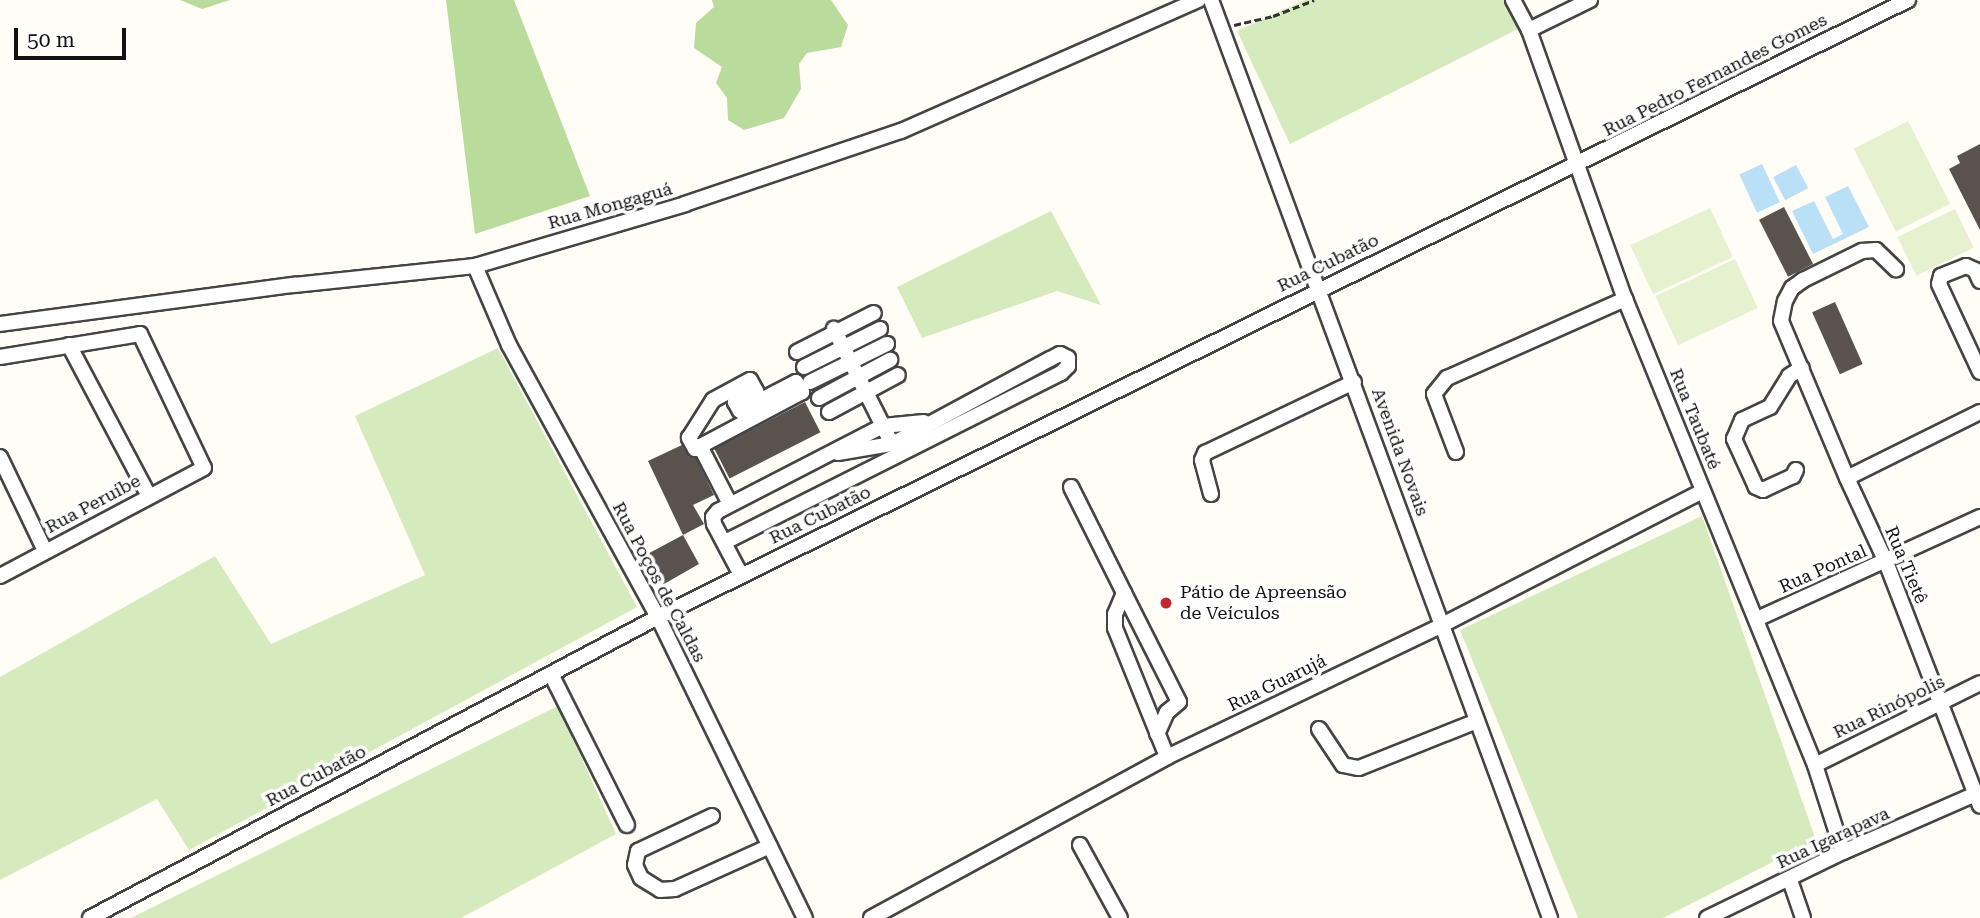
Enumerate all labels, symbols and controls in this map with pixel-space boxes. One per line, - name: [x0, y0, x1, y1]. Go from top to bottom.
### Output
- street label: Rua Pedro Fernandes Gomes: [1600, 9, 1830, 141]
- scale bar: [18, 14, 130, 58]
- text: 50 m: [27, 28, 75, 52]
- street label: Rua Mongaguá: [545, 178, 675, 234]
- street label: Rua Cubatão: [1274, 229, 1382, 297]
- street label: Rua Taubaté: [1665, 365, 1725, 473]
- street label: Avenida Novais: [1367, 385, 1433, 519]
- street label: Rua Peruíbe: [42, 470, 144, 538]
- street label: Rua Cubatão: [766, 481, 874, 549]
- street label: Rua Poços de Caldas: [608, 498, 710, 666]
- street label: Rua Tietê: [1880, 523, 1932, 607]
- street label: Rua Pontal: [1776, 540, 1870, 598]
- place label: Pátio de Apreensão de Veículos: [1180, 582, 1347, 624]
- marker: Pátio de Apreensão de Veículos: [1158, 595, 1174, 611]
- street label: Rua Guarujá: [1224, 650, 1330, 716]
- street label: Rua Rinópolis: [1830, 671, 1948, 743]
- street label: Rua Cubatão: [262, 741, 370, 811]
- street label: Rua Igarapava: [1773, 802, 1893, 874]

